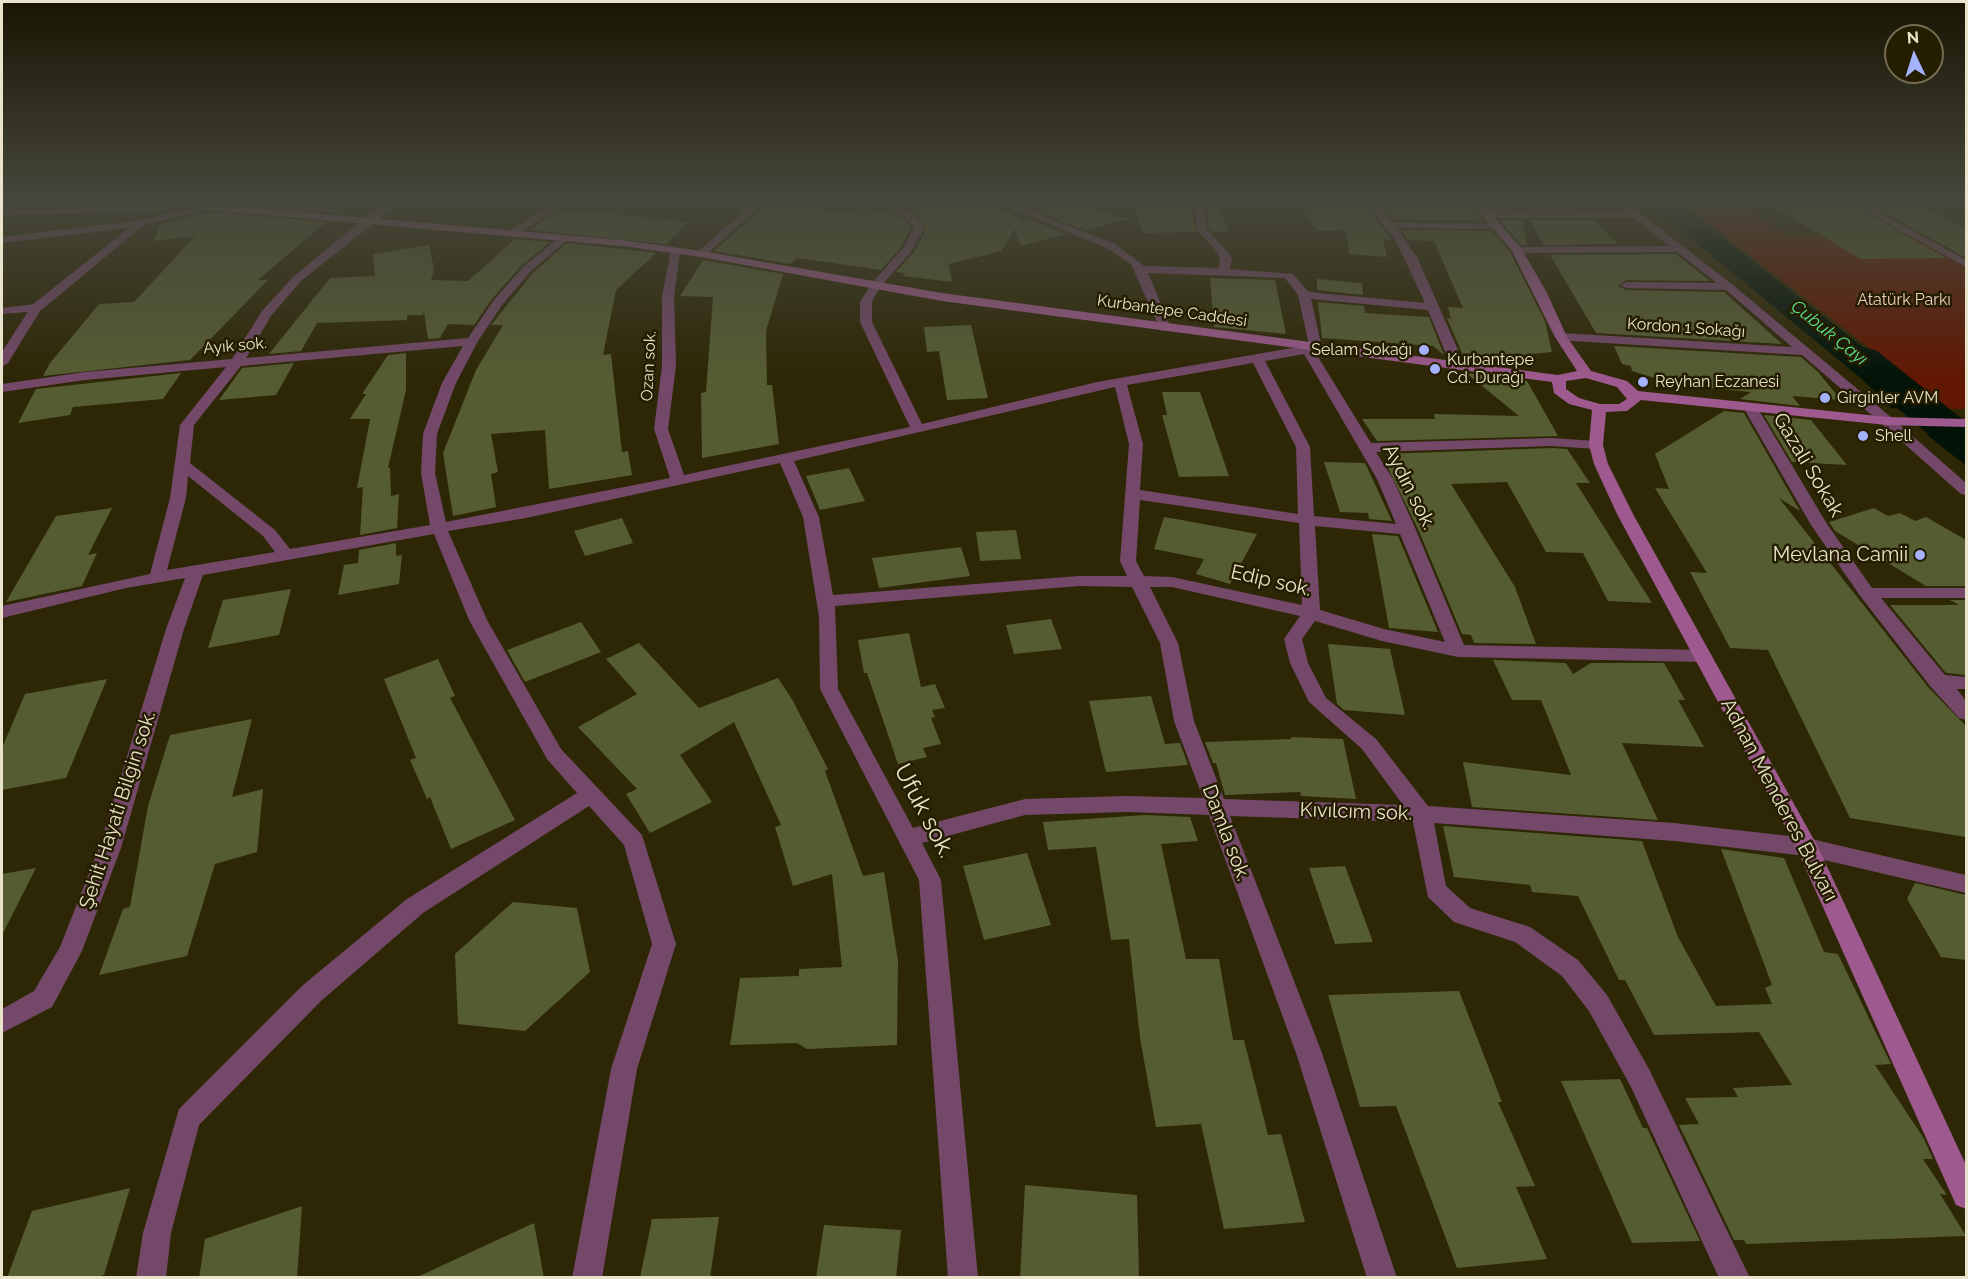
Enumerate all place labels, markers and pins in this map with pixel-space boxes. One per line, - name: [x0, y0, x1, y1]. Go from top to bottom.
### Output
- place label: Selam Sokağı: [1311, 340, 1412, 360]
- marker: Selam Sokağı: [1417, 343, 1431, 357]
- place label: Kurbantepe Cd. Durağı: [1447, 350, 1534, 388]
- marker: Kurbantepe Cd. Durağı: [1428, 362, 1442, 376]
- place label: Reyhan Eczanesi: [1655, 372, 1779, 392]
- marker: Reyhan Eczanesi: [1636, 375, 1650, 389]
- place label: Girginler AVM: [1837, 388, 1938, 408]
- marker: Girginler AVM: [1818, 391, 1832, 405]
- place label: Shell: [1875, 426, 1912, 446]
- marker: Shell: [1856, 429, 1870, 443]
- place label: Mevlana Camii: [1773, 543, 1908, 567]
- marker: Mevlana Camii: [1913, 548, 1927, 562]

